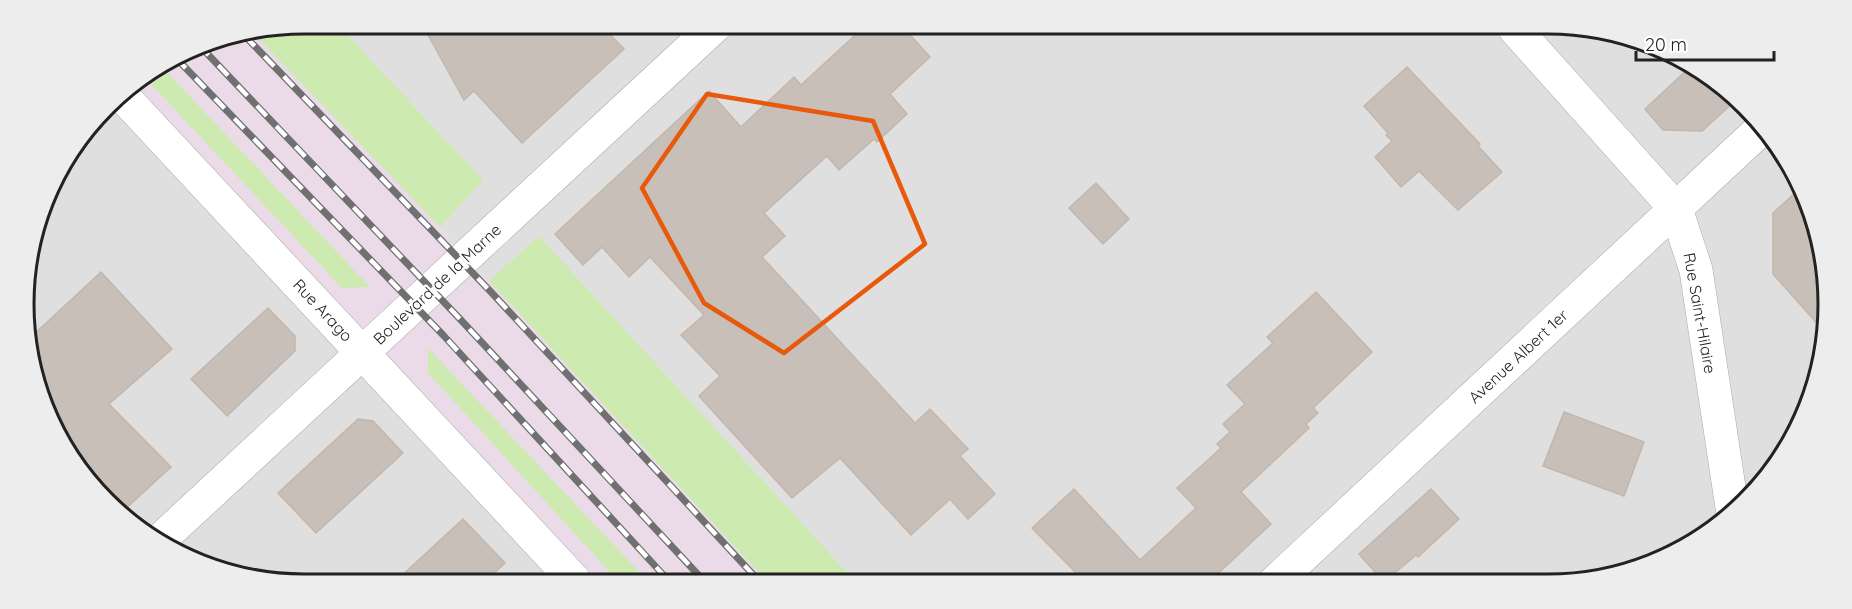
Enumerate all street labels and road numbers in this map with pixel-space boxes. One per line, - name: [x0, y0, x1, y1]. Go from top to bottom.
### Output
- street label: Boulevard de la Marne: [369, 219, 505, 349]
- street label: Rue Saint-Hilaire: [1679, 251, 1721, 375]
- street label: Rue Arago: [289, 275, 357, 345]
- street label: Avenue Albert 1er: [1464, 305, 1572, 407]

